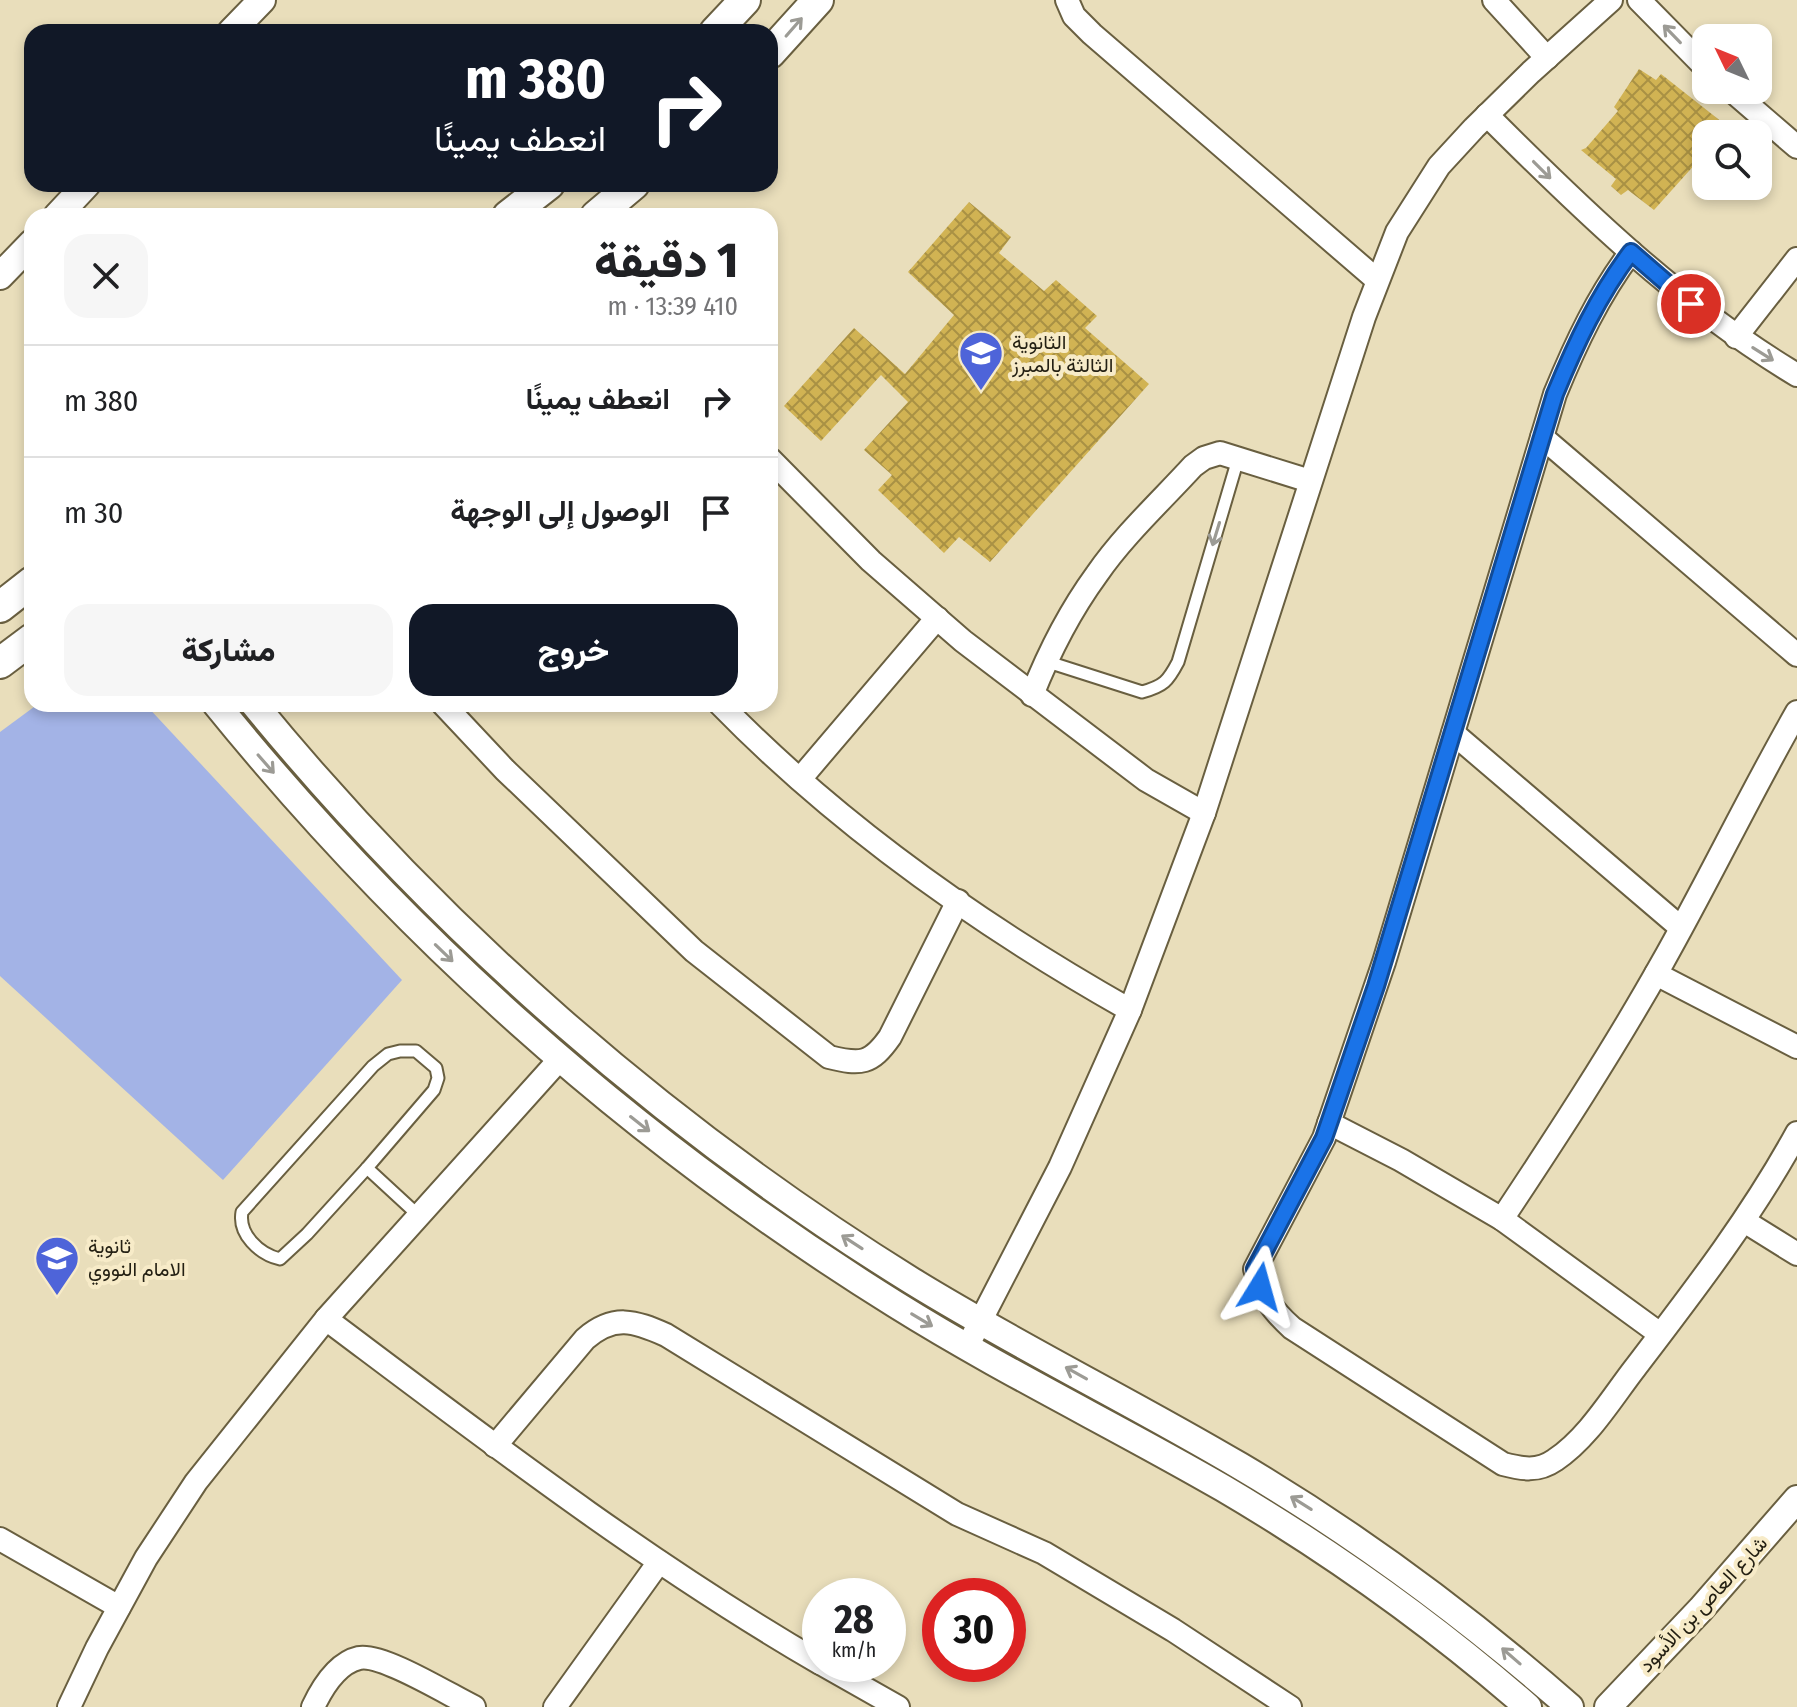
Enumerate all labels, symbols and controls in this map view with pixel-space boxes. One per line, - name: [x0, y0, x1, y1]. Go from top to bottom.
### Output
- one-way arrow: [785, 17, 803, 37]
- north arrow: [1692, 24, 1772, 104]
- map controls: [1692, 24, 1772, 200]
- one-way arrow: [1663, 25, 1682, 44]
- text: 380 m: [465, 46, 606, 113]
- icon: right: [634, 56, 738, 160]
- text: انعطف يمينًا: [434, 117, 606, 161]
- button: search: [1692, 120, 1772, 200]
- one-way arrow: [1532, 160, 1551, 179]
- text: 1 دقيقة: [594, 232, 738, 290]
- button: close: [64, 234, 148, 318]
- pin: [1657, 270, 1725, 338]
- icon: arrive: [1669, 282, 1713, 326]
- text: 410 m · 13:39: [608, 291, 738, 322]
- school or university icon: الثانوية الثالثة بالمبرز: [957, 329, 1005, 392]
- place label: الثانوية الثالثة بالمبرز: [1011, 330, 1113, 378]
- one-way arrow: [1751, 347, 1774, 363]
- icon: right: [694, 379, 738, 423]
- text: انعطف يمينًا: [525, 381, 670, 417]
- text: 380 m: [64, 383, 138, 419]
- icon: arrive: [694, 491, 738, 535]
- text: الوصول إلى الوجهة: [450, 493, 670, 529]
- text: 30 m: [64, 495, 123, 531]
- one-way arrow: [1208, 520, 1223, 546]
- button: مشاركة: [64, 604, 393, 696]
- button: خروج: [409, 604, 738, 696]
- one-way arrow: [256, 754, 274, 774]
- one-way arrow: [434, 944, 454, 963]
- one-way arrow: [629, 1115, 650, 1133]
- one-way arrow: [841, 1233, 864, 1249]
- school or university icon: ثانوية الامام النووي: [33, 1234, 81, 1297]
- place label: ثانوية الامام النووي: [88, 1234, 186, 1286]
- position arrow: [1218, 1245, 1302, 1329]
- one-way arrow: [910, 1313, 933, 1329]
- one-way arrow: [1065, 1365, 1088, 1381]
- one-way arrow: [1290, 1495, 1313, 1511]
- street label: شارع العاص بن الأسود: [1634, 1531, 1774, 1678]
- speed limit sign: 30: [922, 1578, 1026, 1682]
- text: 28: [834, 1596, 874, 1644]
- text: km/h: [832, 1638, 876, 1662]
- one-way arrow: [1502, 1647, 1522, 1665]

